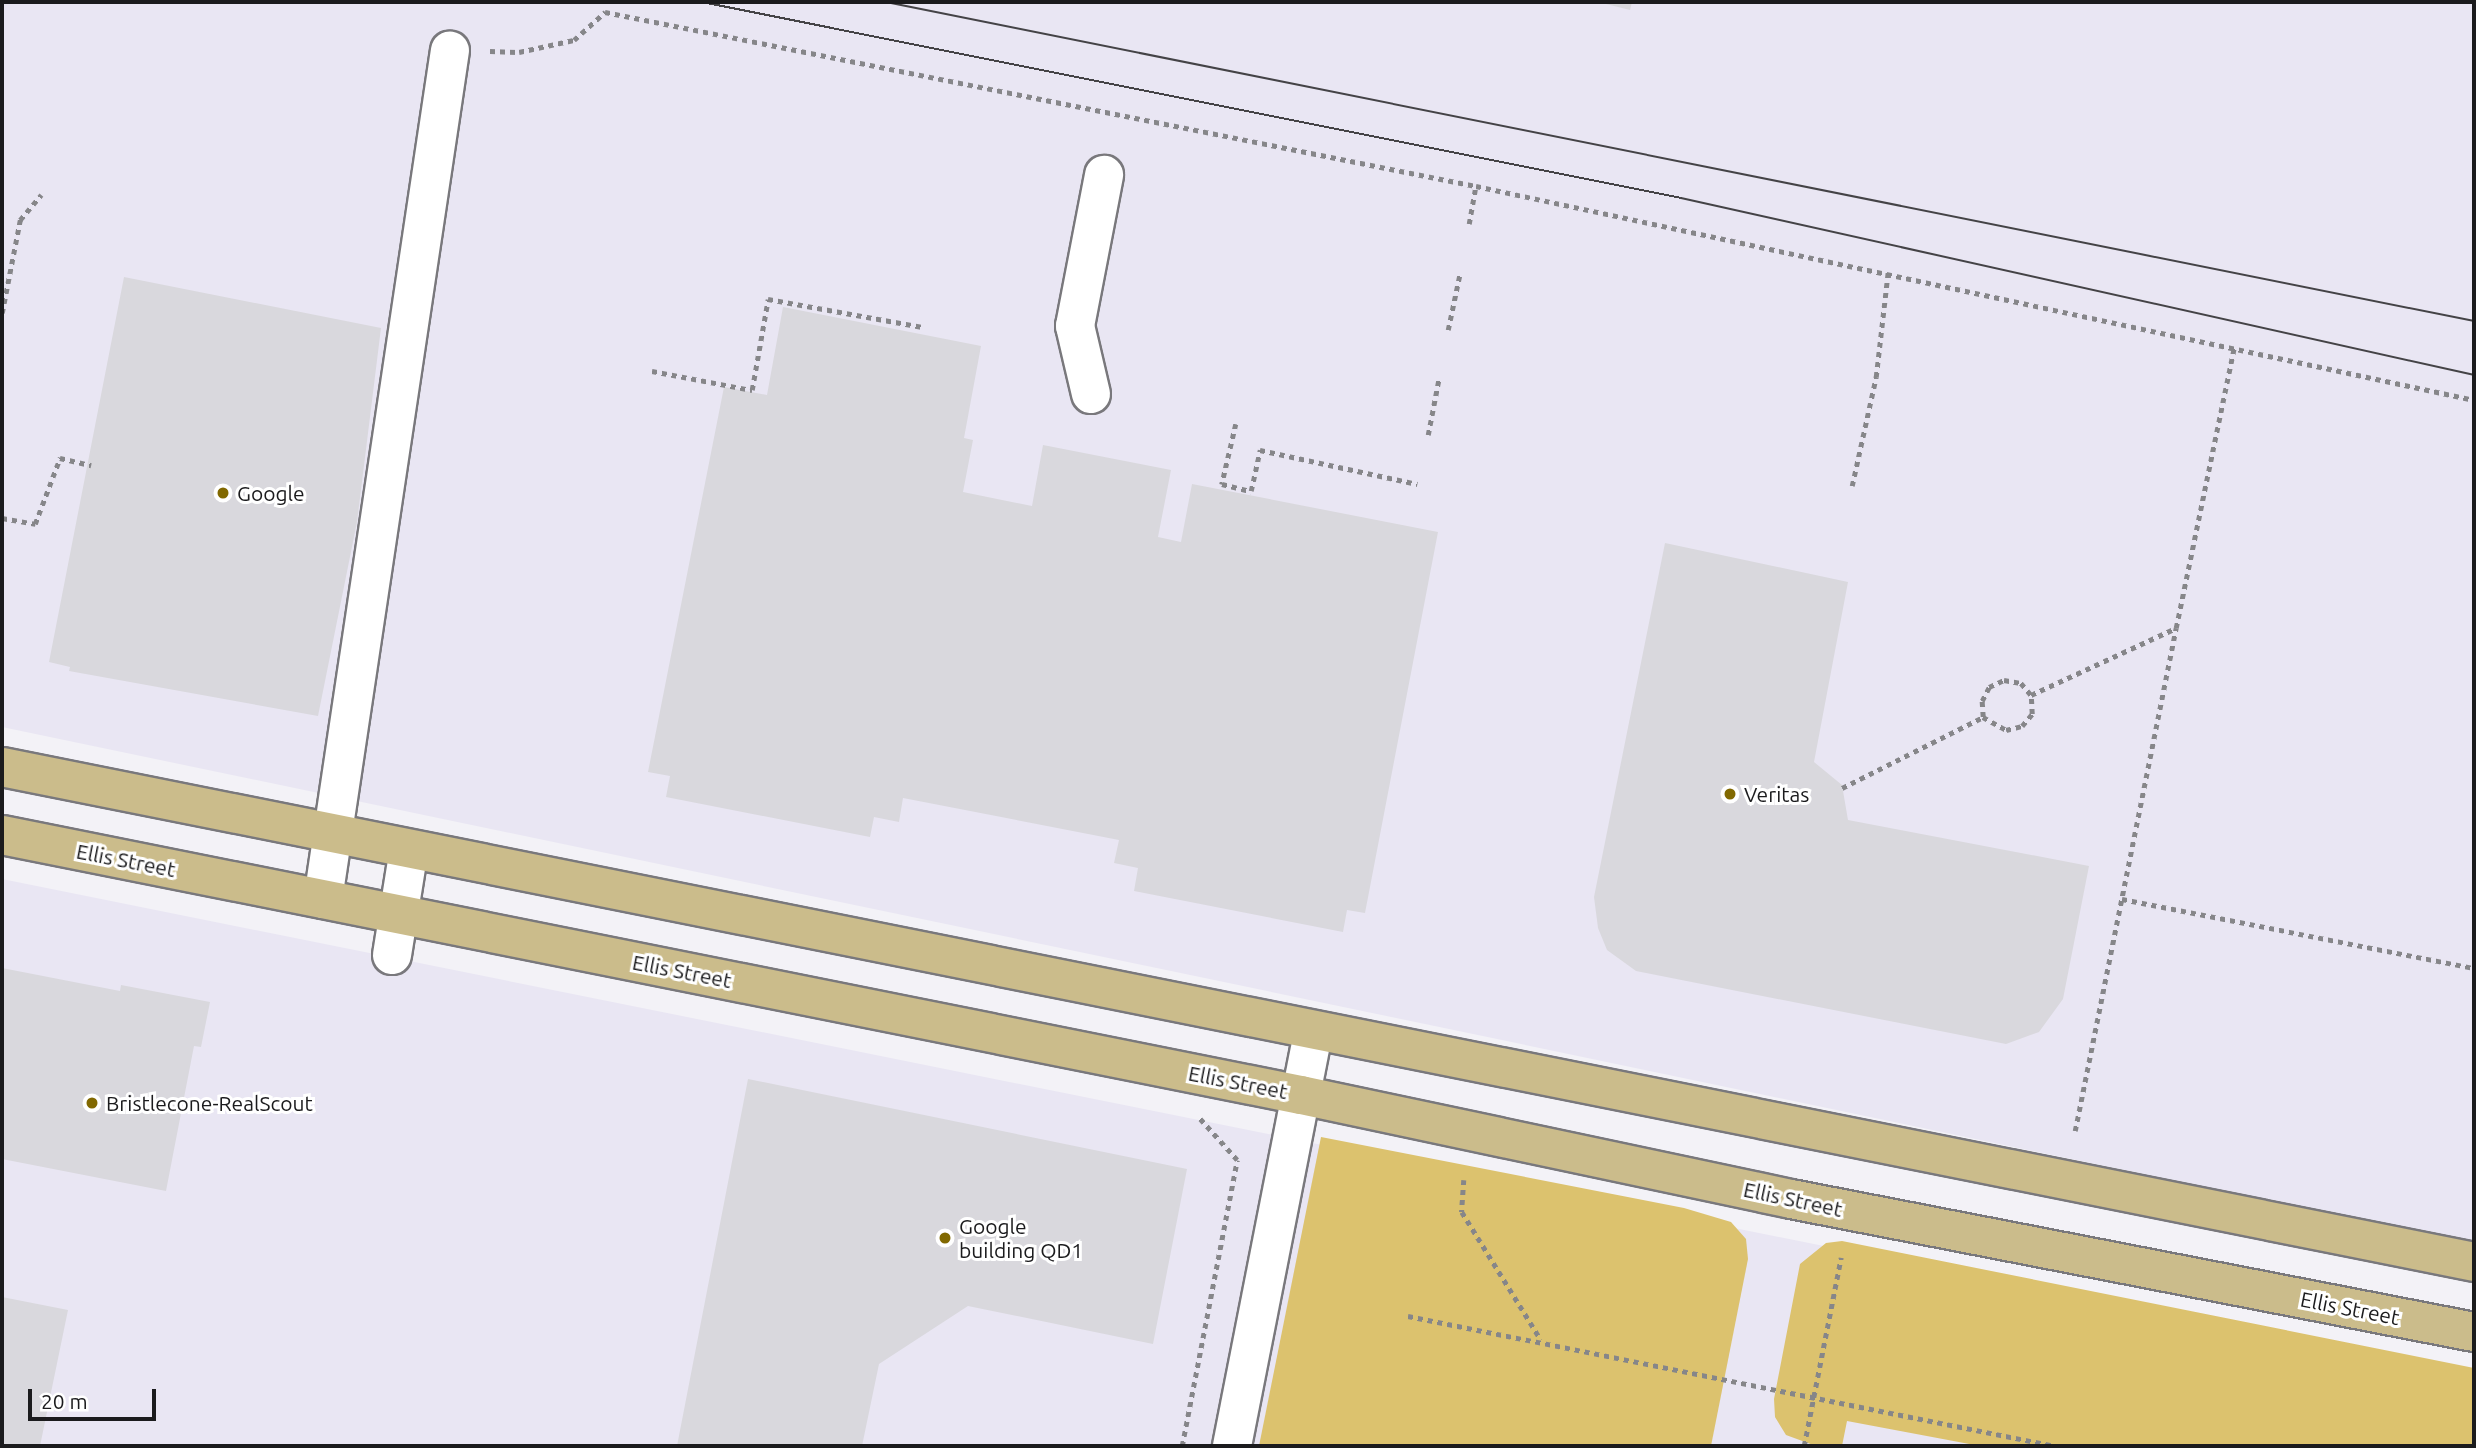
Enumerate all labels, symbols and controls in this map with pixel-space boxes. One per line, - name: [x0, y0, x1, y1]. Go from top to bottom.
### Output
- place label: Google: [237, 480, 305, 506]
- marker: Google: [215, 485, 231, 501]
- place label: Veritas: [1744, 781, 1809, 807]
- marker: Veritas: [1722, 786, 1738, 802]
- street label: Ellis Street: [74, 838, 178, 882]
- street label: Ellis Street: [630, 949, 734, 993]
- street label: Ellis Street: [1186, 1060, 1290, 1104]
- place label: Bristlecone-RealScout: [106, 1090, 313, 1116]
- marker: Bristlecone-RealScout: [84, 1095, 100, 1111]
- street label: Ellis Street: [1741, 1176, 1845, 1222]
- place label: Google building QD1: [959, 1213, 1083, 1263]
- marker: Google building QD1: [937, 1230, 953, 1246]
- street label: Ellis Street: [2298, 1286, 2402, 1330]
- scale bar: [32, 1374, 159, 1418]
- text: 20 m: [41, 1389, 88, 1413]

